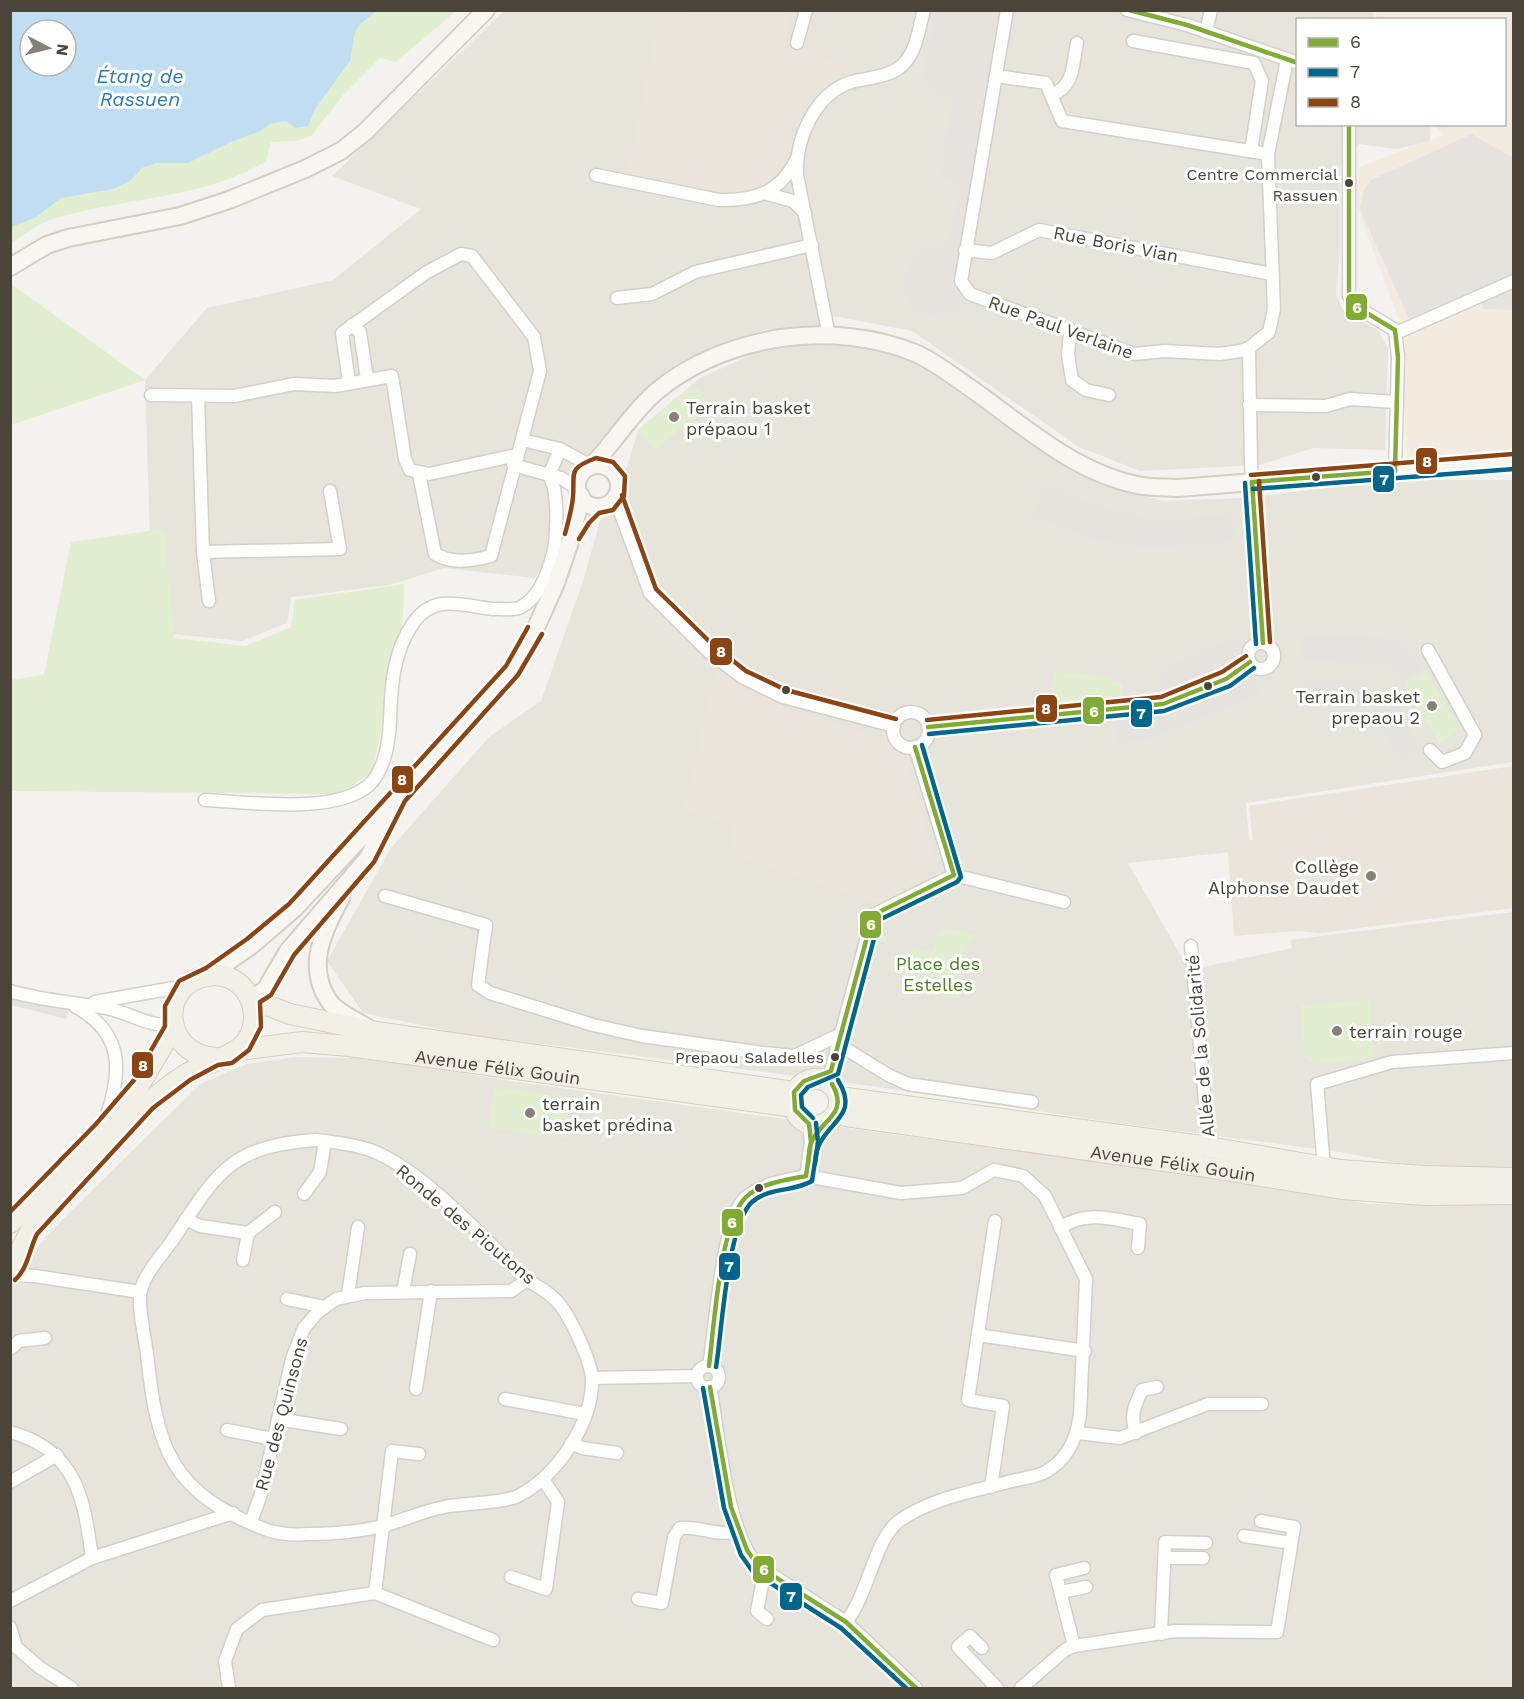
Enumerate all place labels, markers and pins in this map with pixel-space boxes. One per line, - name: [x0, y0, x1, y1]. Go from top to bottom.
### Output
- place label: Centre Commercial Rassuen: [1187, 165, 1338, 205]
- marker: Centre Commercial Rassuen: [1343, 177, 1355, 189]
- place label: Terrain basket prépaou 1: [686, 397, 811, 439]
- marker: Terrain basket prépaou 1: [667, 410, 681, 424]
- unlabelled marker: [1310, 471, 1322, 483]
- unlabelled marker: [1202, 680, 1214, 692]
- unlabelled marker: [780, 684, 792, 696]
- place label: Terrain basket prepaou 2: [1296, 686, 1420, 728]
- marker: Terrain basket prepaou 2: [1425, 699, 1439, 713]
- place label: Collège Alphonse Daudet: [1208, 856, 1359, 898]
- marker: Collège Alphonse Daudet: [1364, 869, 1378, 883]
- place label: terrain rouge: [1349, 1021, 1463, 1042]
- marker: terrain rouge: [1330, 1024, 1344, 1038]
- place label: Prepaou Saladelles: [675, 1048, 824, 1067]
- marker: Prepaou Saladelles: [829, 1051, 841, 1063]
- place label: terrain basket prédina: [542, 1093, 673, 1135]
- marker: terrain basket prédina: [523, 1106, 537, 1120]
- unlabelled marker: [753, 1182, 765, 1194]

